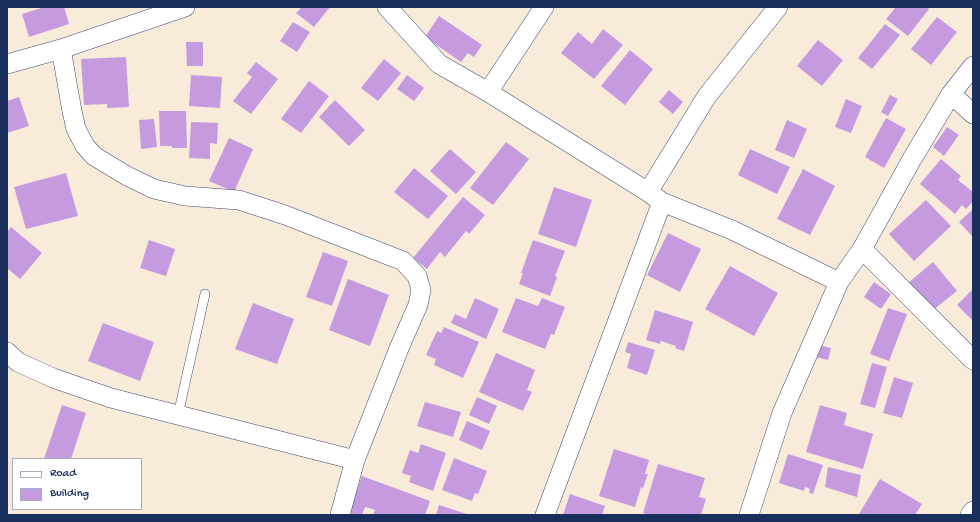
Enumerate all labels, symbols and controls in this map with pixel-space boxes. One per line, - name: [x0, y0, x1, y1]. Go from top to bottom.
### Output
- legend: [12, 458, 142, 510]
- text: Road: [50, 467, 76, 481]
- text: Building: [50, 487, 89, 501]

